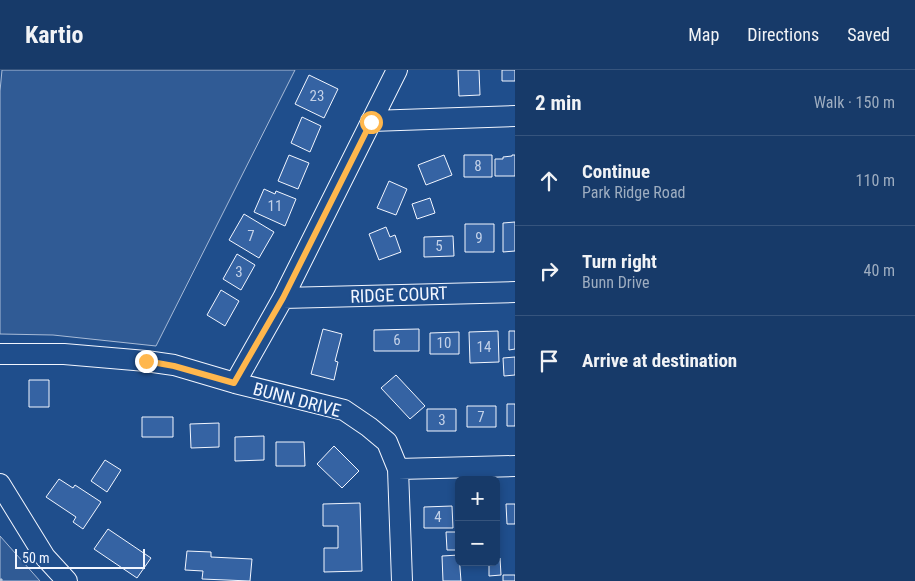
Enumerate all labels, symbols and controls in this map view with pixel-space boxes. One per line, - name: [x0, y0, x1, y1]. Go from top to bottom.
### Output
- text: Kartio: [25, 21, 83, 49]
- text: Map: [688, 24, 719, 45]
- text: Directions: [747, 24, 819, 45]
- text: Saved: [847, 24, 890, 45]
- house number: 23: [310, 87, 324, 105]
- text: 2 min: [535, 91, 582, 115]
- text: Walk · 150 m: [814, 93, 895, 112]
- route start: [360, 111, 383, 134]
- house number: 8: [474, 157, 482, 175]
- text: Continue: [582, 160, 650, 183]
- icon: ahead: [535, 167, 563, 195]
- text: 110 m: [856, 171, 895, 190]
- text: Park Ridge Road: [582, 183, 686, 202]
- house number: 11: [268, 197, 282, 215]
- house number: 7: [247, 227, 255, 245]
- house number: 9: [475, 229, 483, 247]
- house number: 5: [435, 237, 443, 255]
- text: Turn right: [582, 250, 657, 273]
- icon: right: [535, 257, 563, 285]
- text: 40 m: [863, 261, 895, 280]
- house number: 3: [235, 263, 243, 281]
- text: Bunn Drive: [582, 273, 650, 292]
- street label: RIDGE COURT: [350, 282, 448, 307]
- house number: 6: [393, 331, 401, 349]
- house number: 10: [437, 334, 451, 352]
- house number: 14: [477, 338, 491, 356]
- icon: arrive: [535, 347, 563, 375]
- text: Arrive at destination: [582, 349, 737, 372]
- route end: [135, 350, 158, 373]
- street label: BUNN DRIVE: [251, 378, 343, 421]
- house number: 7: [477, 408, 485, 426]
- house number: 3: [438, 411, 446, 429]
- map controls: [455, 476, 500, 566]
- button: +: [455, 476, 500, 521]
- house number: 4: [434, 508, 442, 526]
- button: −: [455, 521, 500, 566]
- scale bar: [15, 546, 145, 569]
- text: 50 m: [22, 550, 50, 566]

